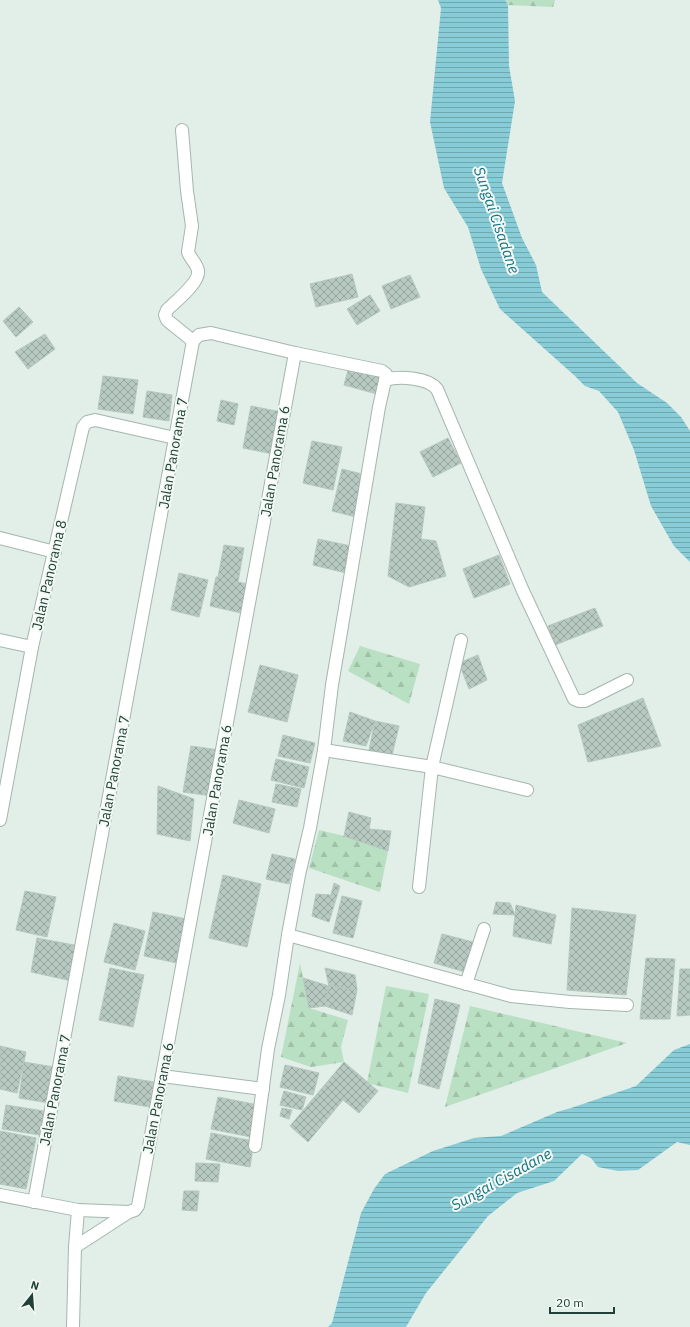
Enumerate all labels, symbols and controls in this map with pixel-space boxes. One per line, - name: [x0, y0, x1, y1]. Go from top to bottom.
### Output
- water label: Sungai Cisadane: [470, 164, 524, 276]
- street label: Jalan Panorama 7: [154, 396, 192, 510]
- street label: Jalan Panorama 6: [256, 404, 294, 518]
- street label: Jalan Panorama 8: [28, 518, 70, 632]
- street label: Jalan Panorama 7: [94, 714, 134, 828]
- street label: Jalan Panorama 6: [198, 723, 236, 837]
- street label: Jalan Panorama 7: [35, 1033, 75, 1147]
- street label: Jalan Panorama 6: [138, 1041, 178, 1155]
- water label: Sungai Cisadane: [447, 1143, 555, 1214]
- north arrow: [12, 1275, 52, 1315]
- text: N: [29, 1278, 41, 1293]
- scale bar: [550, 1289, 614, 1315]
- text: 20 m: [556, 1295, 584, 1310]

